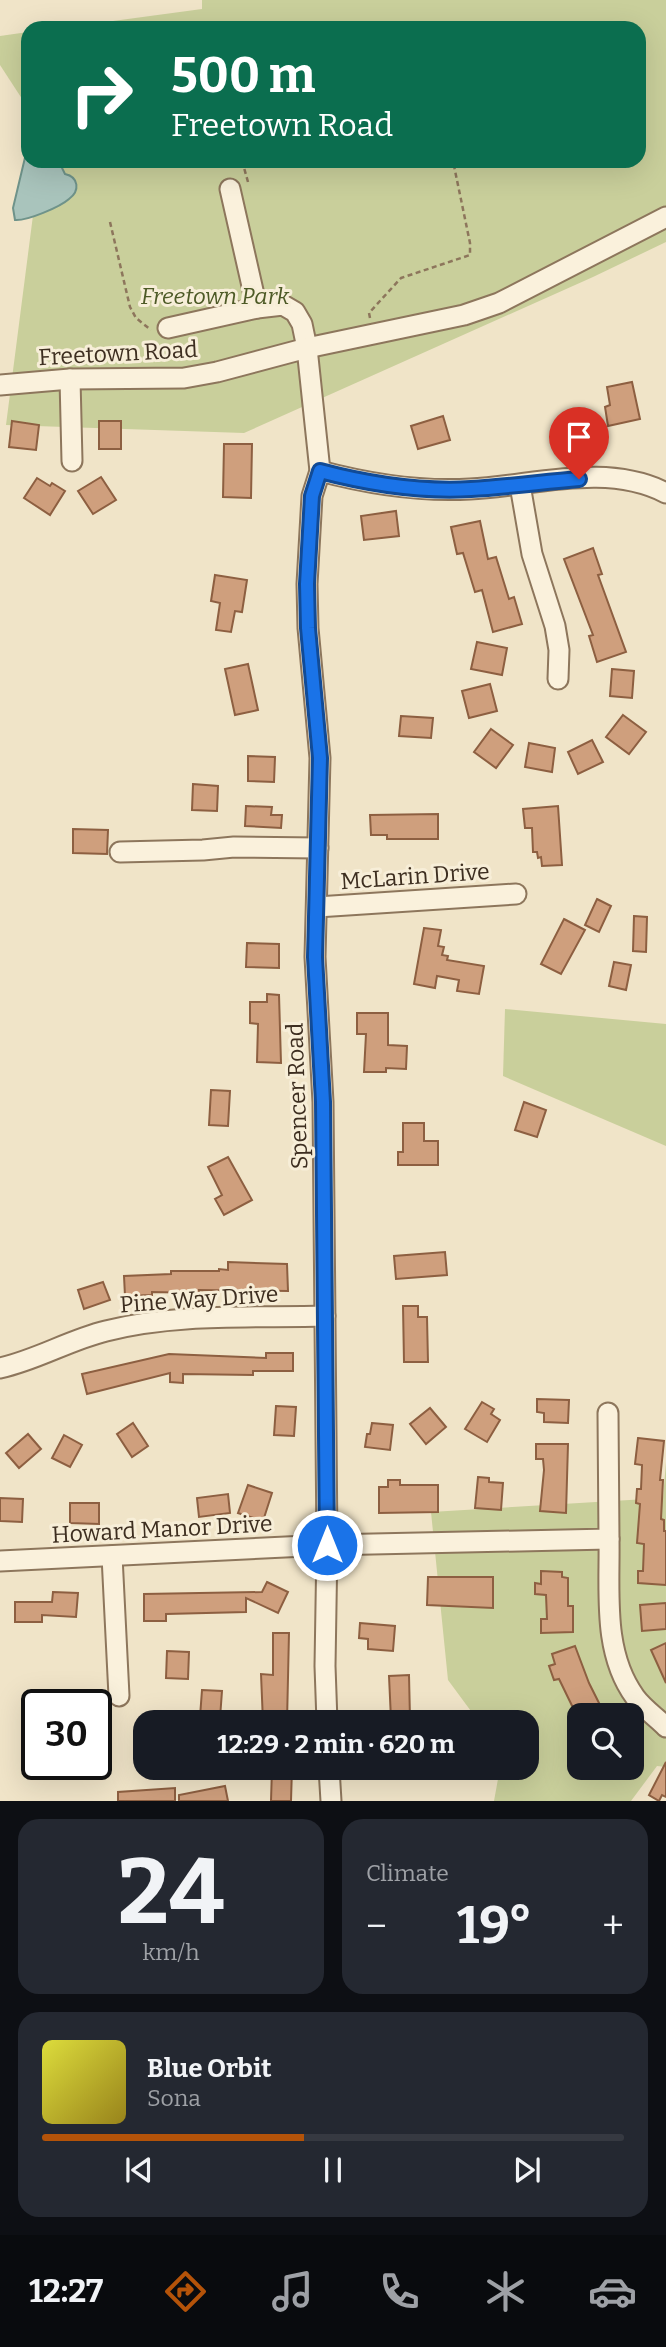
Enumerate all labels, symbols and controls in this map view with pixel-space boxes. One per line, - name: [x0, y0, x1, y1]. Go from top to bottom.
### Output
- text: 500 m: [171, 46, 316, 105]
- icon: right: [56, 49, 147, 140]
- text: Freetown Road: [171, 106, 393, 144]
- park label: Freetown Park: [141, 282, 290, 310]
- street label: Freetown Road: [38, 335, 199, 371]
- pin: [549, 407, 609, 479]
- icon: arrive: [560, 418, 598, 456]
- street label: McLarin Drive: [339, 857, 491, 895]
- street label: Spencer Road: [280, 1022, 314, 1170]
- street label: Pine Way Drive: [119, 1279, 279, 1319]
- position arrow: [290, 1508, 364, 1582]
- street label: Howard Manor Drive: [51, 1509, 273, 1549]
- speed limit sign: 30: [21, 1689, 112, 1780]
- map controls: [567, 1703, 644, 1780]
- button: search: [567, 1703, 644, 1780]
- text: 12:29 · 2 min · 620 m: [217, 1729, 455, 1760]
- text: 24: [118, 1838, 224, 1947]
- text: Climate: [366, 1859, 449, 1887]
- text: 19°: [457, 1894, 532, 1957]
- text: −: [366, 1903, 387, 1949]
- text: +: [602, 1903, 624, 1949]
- text: km/h: [143, 1938, 199, 1966]
- text: Blue Orbit: [147, 2053, 271, 2084]
- text: Sona: [147, 2084, 201, 2112]
- icon: previous: [120, 2151, 158, 2189]
- icon: pause: [314, 2151, 352, 2189]
- icon: next: [508, 2151, 546, 2189]
- icon: directions: [161, 2267, 210, 2316]
- icon: music: [268, 2267, 317, 2316]
- icon: phone: [375, 2267, 424, 2316]
- icon: climate: [481, 2267, 530, 2316]
- icon: car: [588, 2267, 637, 2316]
- text: 12:27: [29, 2272, 103, 2310]

